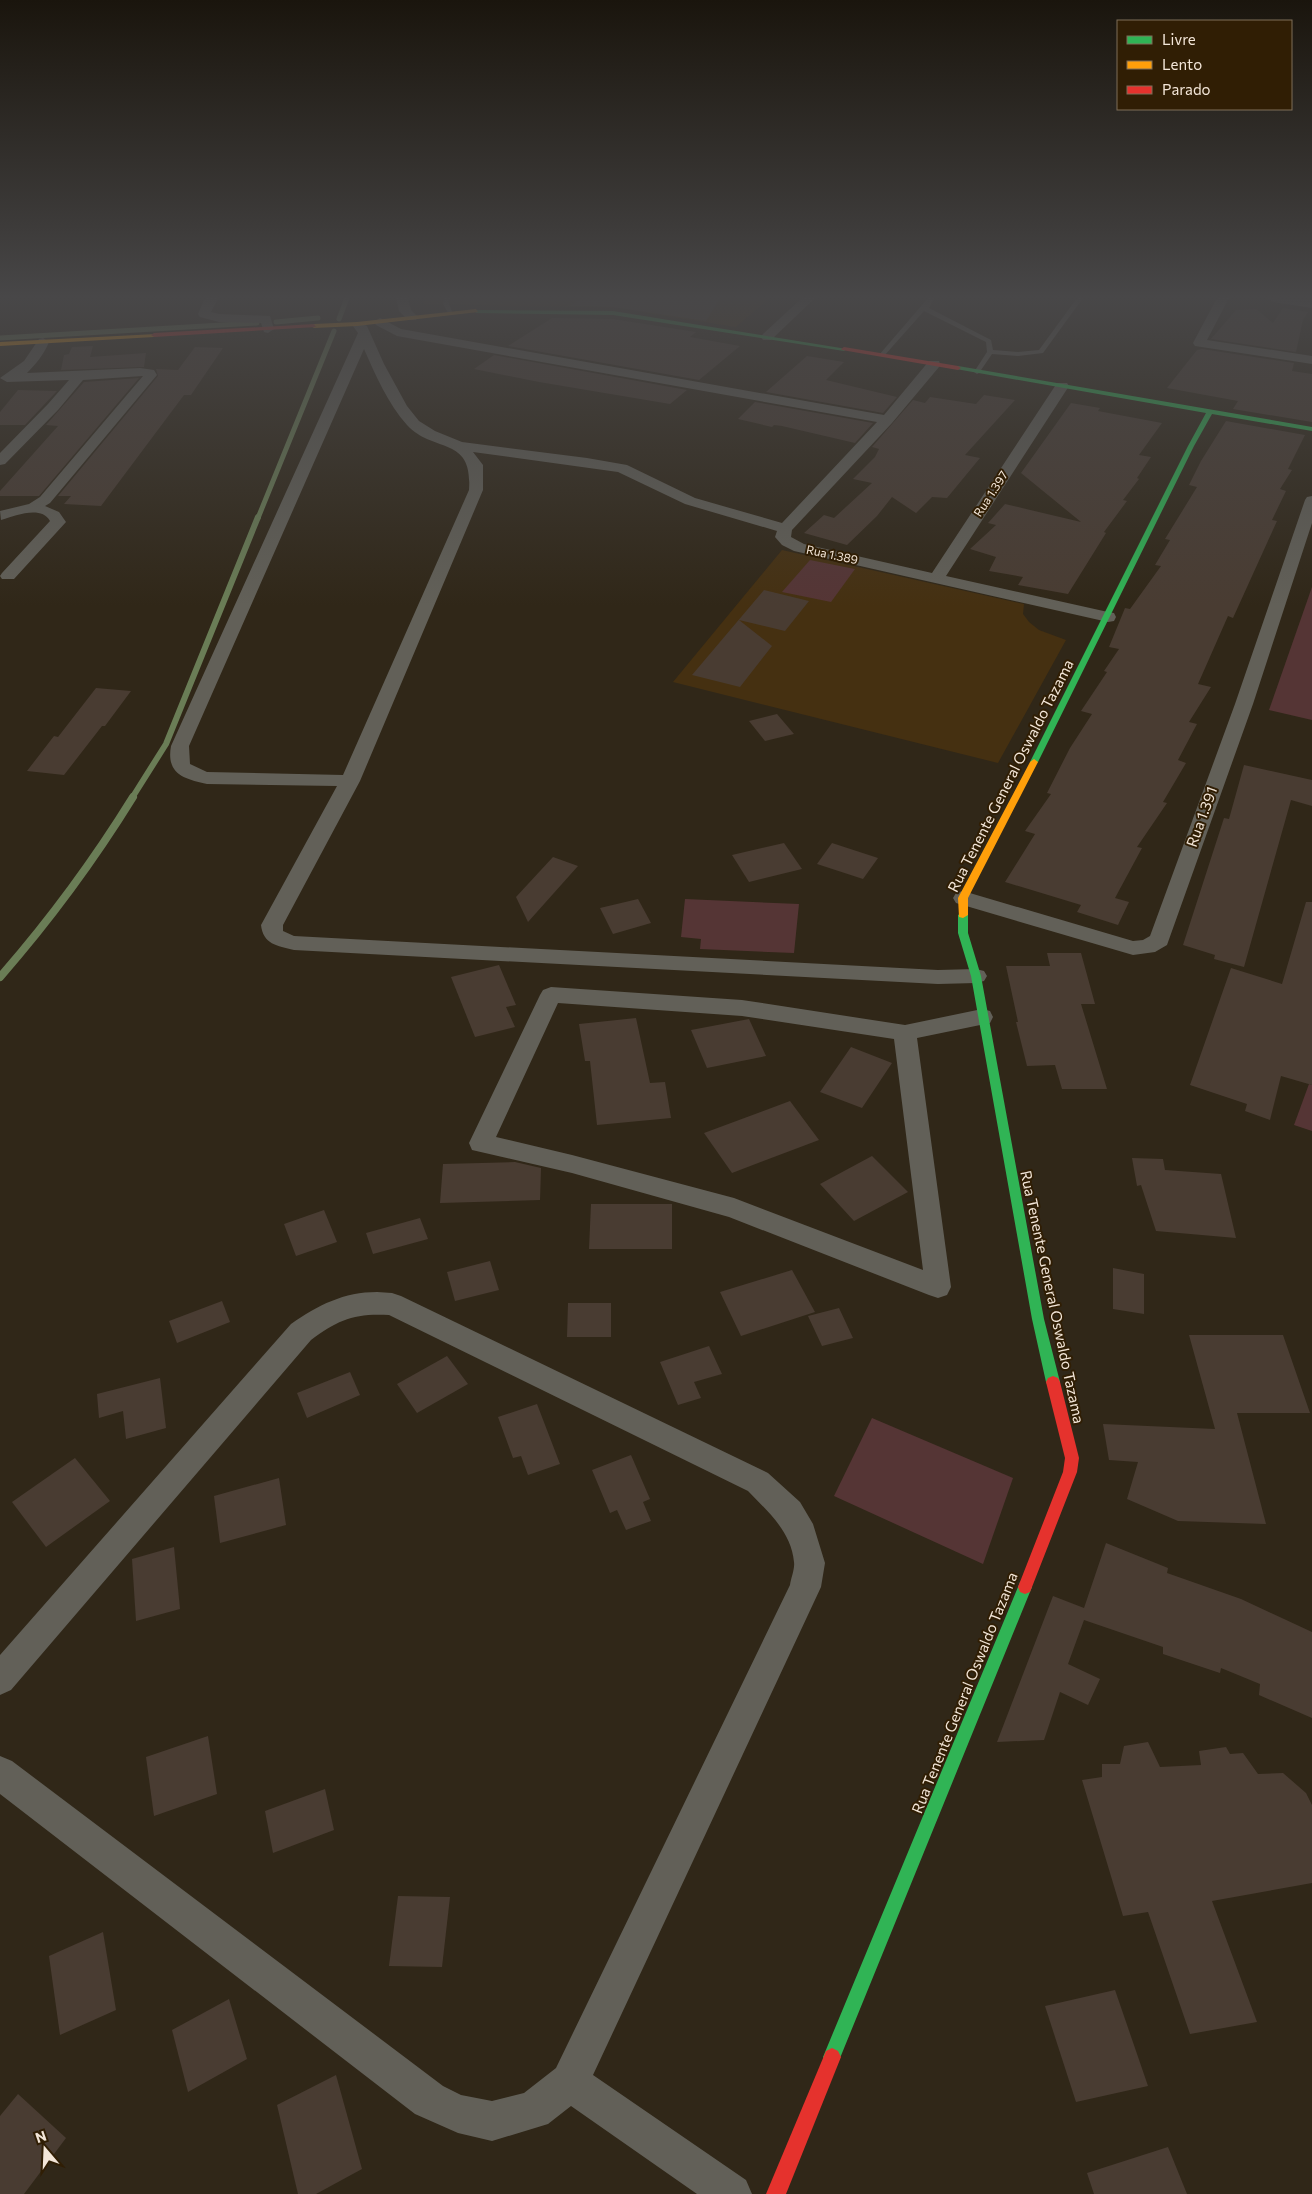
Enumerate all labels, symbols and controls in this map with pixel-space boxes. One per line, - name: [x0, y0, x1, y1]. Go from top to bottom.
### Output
- legend: [1117, 20, 1292, 110]
- text: Livre: [1162, 30, 1196, 48]
- text: Lento: [1162, 55, 1202, 73]
- text: Parado: [1162, 80, 1211, 98]
- street label: Rua 1.397: [970, 468, 1010, 519]
- street label: Rua 1.389: [805, 542, 859, 566]
- street label: Rua Tenente General Oswaldo Tazama: [943, 656, 1077, 895]
- street label: Rua 1.391: [1182, 784, 1220, 849]
- street label: Rua Tenente General Oswaldo Tazama: [1017, 1169, 1089, 1425]
- street label: Rua Tenente General Oswaldo Tazama: [907, 1569, 1021, 1816]
- north arrow: [20, 2124, 70, 2174]
- text: N: [33, 2126, 48, 2146]

